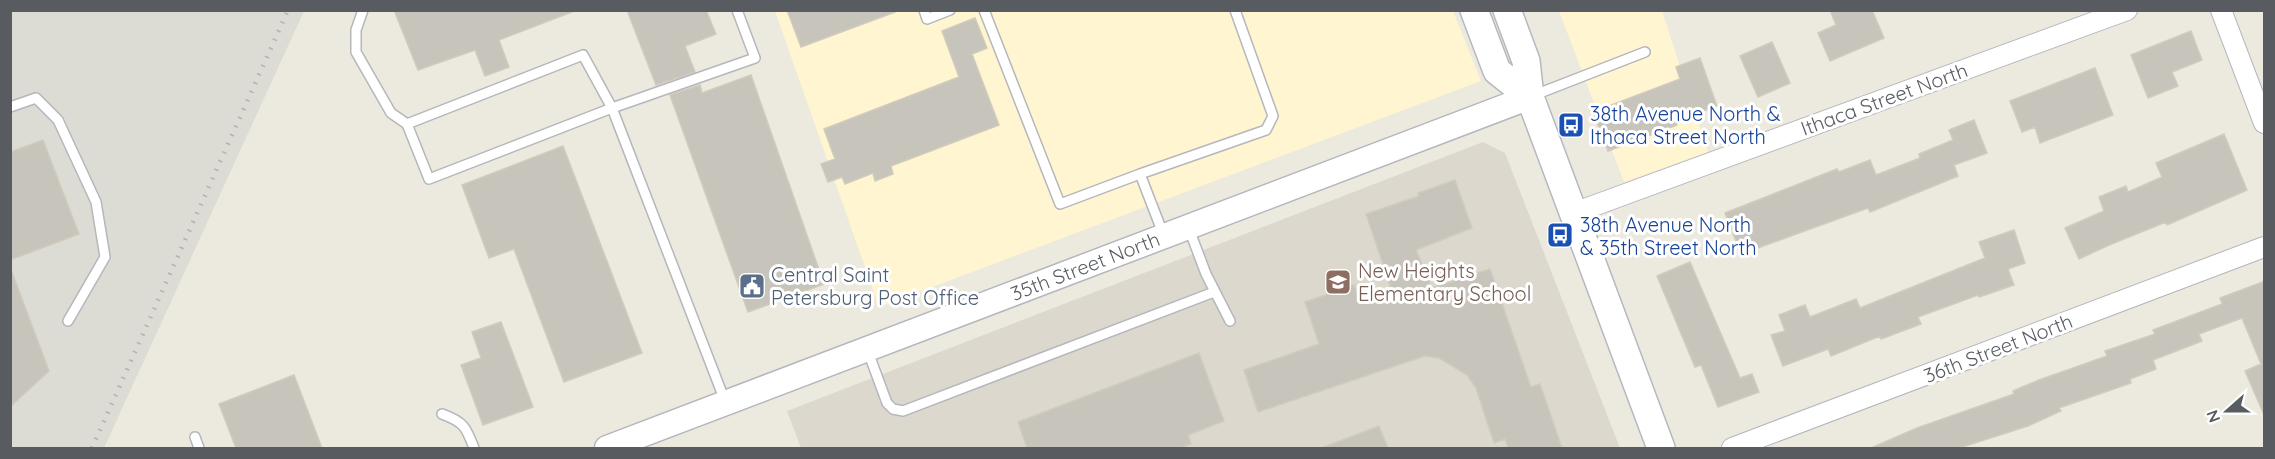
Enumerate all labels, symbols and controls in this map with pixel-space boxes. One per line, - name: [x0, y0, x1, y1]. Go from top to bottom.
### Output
- street label: Ithaca Street North: [1797, 57, 1971, 141]
- place label: 38th Avenue North & Ithaca Street North: [1590, 101, 1781, 149]
- bus stop icon: 38th Avenue North & Ithaca Street North: [1556, 110, 1586, 140]
- place label: 38th Avenue North & 35th Street North: [1580, 212, 1757, 260]
- bus stop icon: 38th Avenue North & 35th Street North: [1545, 220, 1575, 250]
- street label: 35th Street North: [1007, 226, 1163, 306]
- place label: New Heights Elementary School: [1358, 258, 1531, 306]
- place label: Central Saint Petersburg Post Office: [771, 262, 979, 310]
- school or university icon: New Heights Elementary School: [1323, 267, 1353, 297]
- public building icon: Central Saint Petersburg Post Office: [737, 271, 767, 301]
- street label: 36th Street North: [1920, 308, 2076, 388]
- north arrow: [2197, 381, 2257, 441]
- text: N: [2202, 407, 2224, 425]

